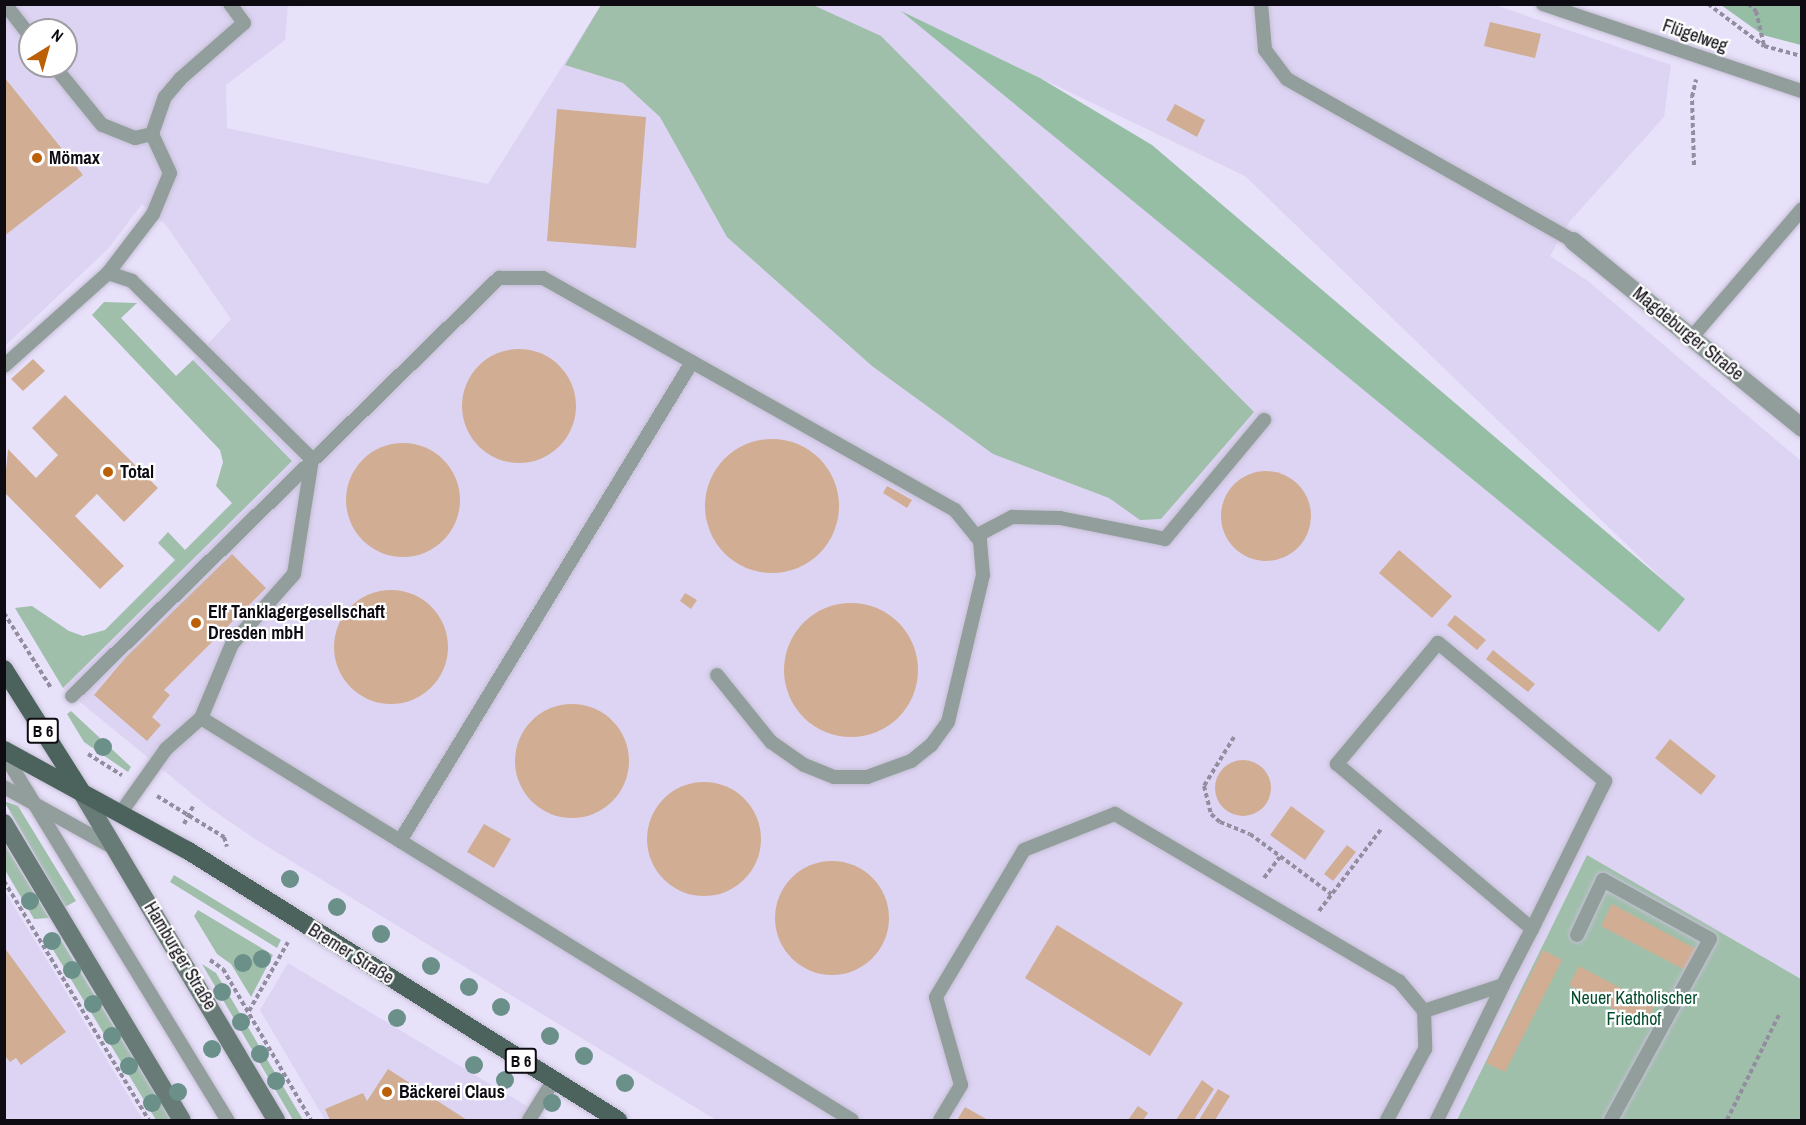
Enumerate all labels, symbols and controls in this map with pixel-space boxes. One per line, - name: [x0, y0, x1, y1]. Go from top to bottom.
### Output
- street label: Flügelweg: [1660, 15, 1730, 57]
- north arrow: [18, 18, 78, 78]
- text: N: [47, 24, 68, 47]
- place label: Mömax: [49, 147, 100, 169]
- marker: Mömax: [30, 151, 44, 165]
- street label: Magdeburger Straße: [1628, 283, 1748, 385]
- place label: Total: [120, 461, 154, 483]
- marker: Total: [101, 465, 115, 479]
- place label: Elf Tanklagergesellschaft Dresden mbH: [208, 602, 385, 644]
- marker: Elf Tanklagergesellschaft Dresden mbH: [189, 616, 203, 630]
- road number: B 6: [26, 718, 60, 744]
- street label: Hamburger Straße: [139, 898, 221, 1014]
- street label: Bremer Straße: [304, 919, 398, 989]
- park label: Neuer Katholischer Friedhof: [1571, 988, 1697, 1030]
- road number: B 6: [504, 1048, 538, 1074]
- place label: Bäckerei Claus: [399, 1081, 505, 1103]
- marker: Bäckerei Claus: [380, 1085, 394, 1099]

